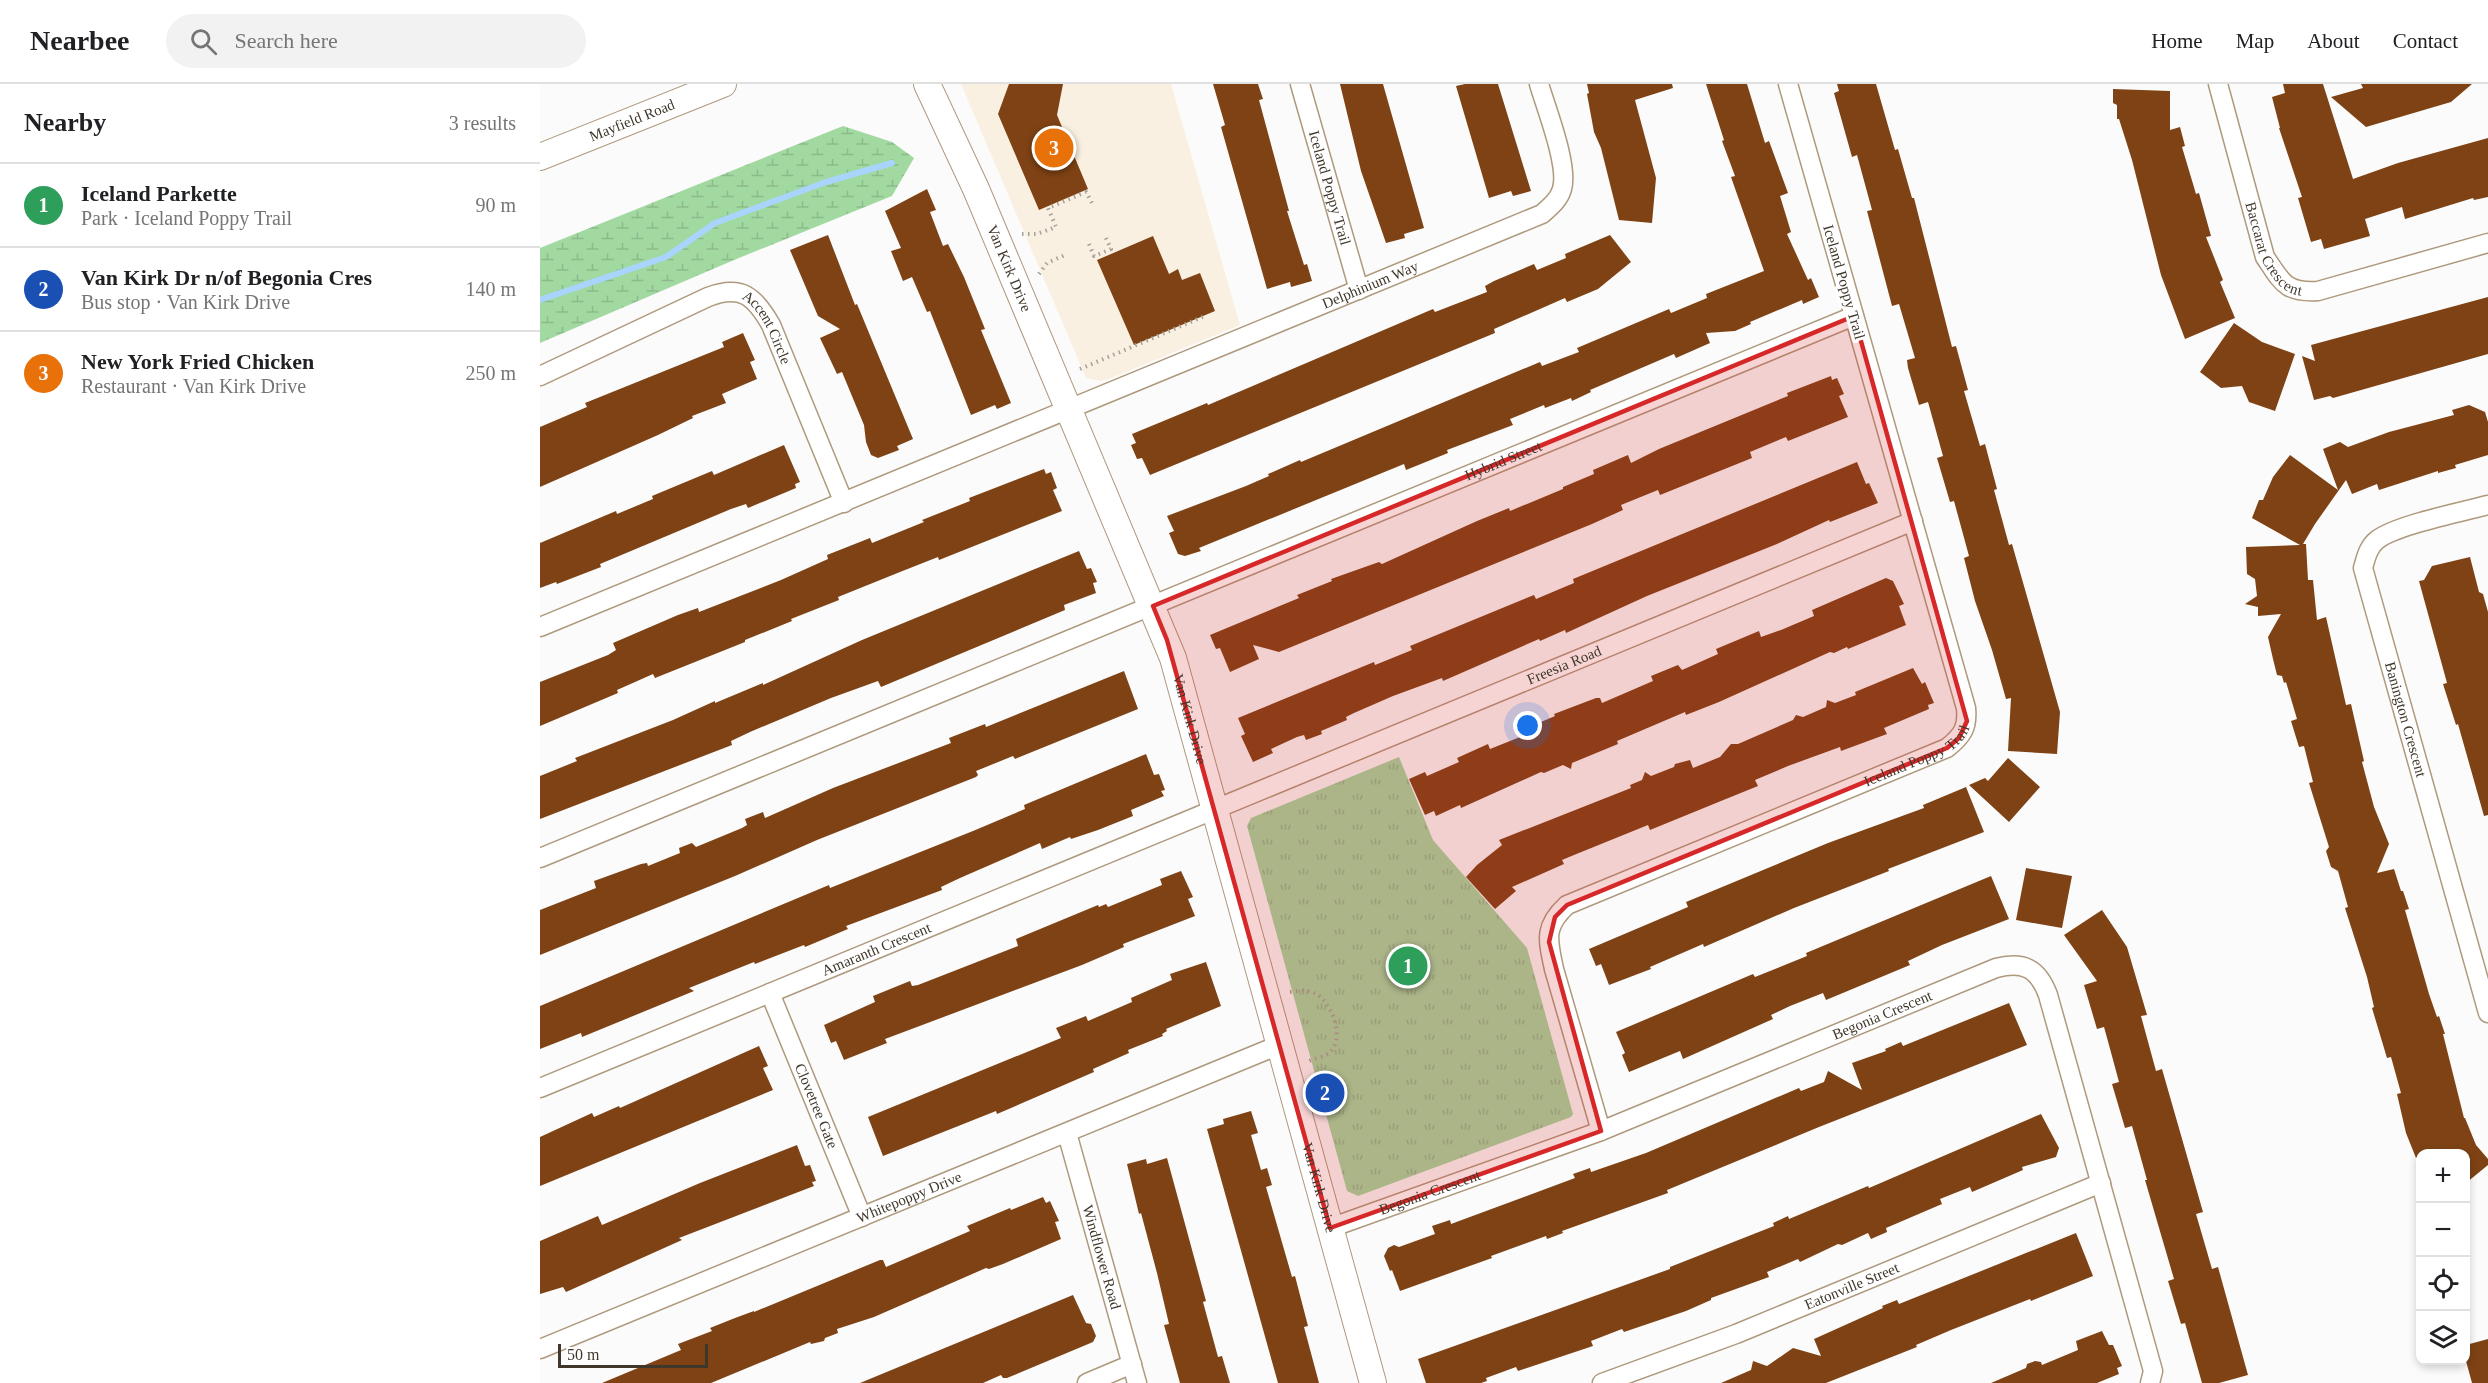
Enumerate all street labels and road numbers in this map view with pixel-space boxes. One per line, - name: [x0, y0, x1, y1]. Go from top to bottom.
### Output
- street label: Mayfield Road: [587, 96, 677, 145]
- street label: Iceland Poppy Trail: [1306, 129, 1354, 247]
- street label: Baccarat Crescent: [2242, 200, 2304, 299]
- street label: Van Kirk Drive: [984, 223, 1035, 314]
- street label: Iceland Poppy Trail: [1820, 223, 1868, 341]
- street label: Delphinium Way: [1320, 258, 1421, 312]
- street label: Accent Circle: [740, 287, 794, 367]
- street label: Hybrid Street: [1463, 437, 1545, 484]
- street label: Freesia Road: [1525, 642, 1604, 688]
- street label: Banington Crescent: [2382, 660, 2430, 780]
- street label: Van Kirk Drive: [1170, 672, 1210, 766]
- street label: Iceland Poppy Trail: [1861, 723, 1973, 789]
- street label: Amaranth Crescent: [820, 919, 934, 979]
- street label: Begonia Crescent: [1830, 987, 1935, 1043]
- street label: Clovetree Gate: [792, 1061, 841, 1151]
- street label: Van Kirk Drive: [1299, 1141, 1339, 1235]
- street label: Begonia Crescent: [1377, 1167, 1483, 1218]
- street label: Whitepoppy Drive: [854, 1168, 964, 1226]
- street label: Windflower Road: [1080, 1203, 1124, 1312]
- street label: Eatonville Street: [1802, 1259, 1902, 1313]

